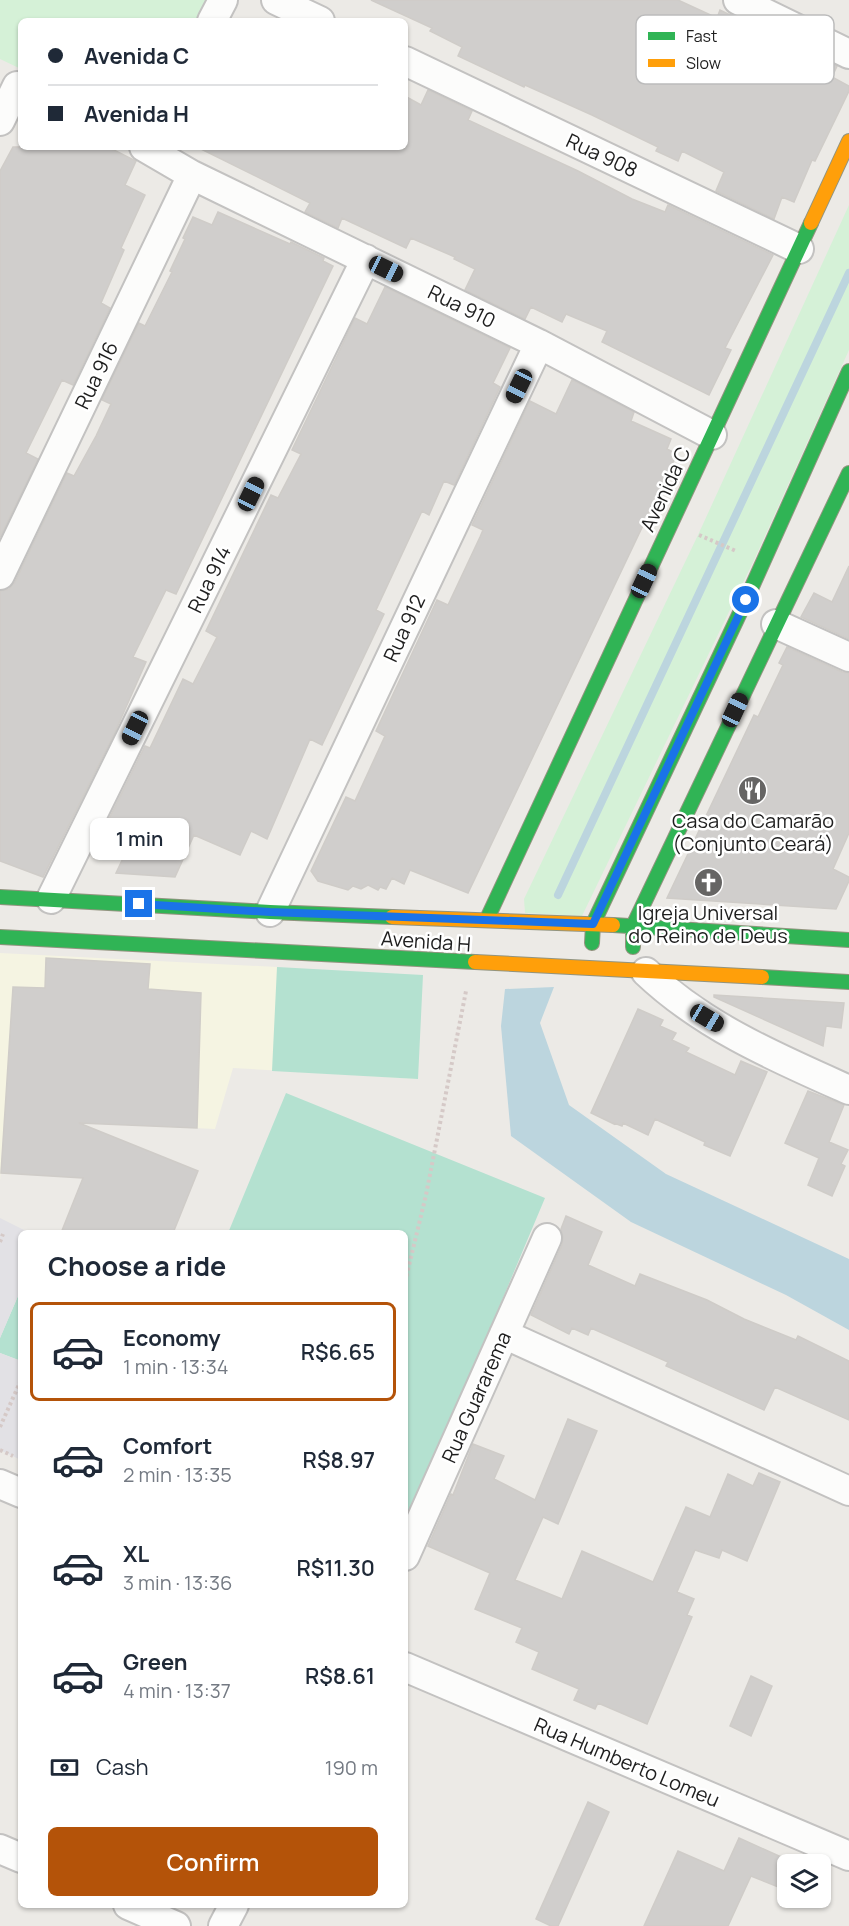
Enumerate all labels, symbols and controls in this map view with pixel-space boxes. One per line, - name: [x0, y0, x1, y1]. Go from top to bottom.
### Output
- legend: [636, 15, 834, 84]
- text: Fast: [686, 25, 717, 47]
- text: Avenida C: [84, 41, 189, 71]
- text: Slow: [686, 52, 721, 74]
- text: Avenida H: [84, 99, 189, 129]
- street label: Rua 908: [562, 127, 642, 183]
- car: [366, 253, 406, 285]
- street label: Rua 910: [424, 278, 500, 334]
- street label: Rua 916: [68, 337, 124, 413]
- car: [503, 366, 535, 406]
- street label: Avenida C: [634, 442, 696, 536]
- car: [235, 474, 267, 514]
- street label: Rua 914: [181, 541, 237, 617]
- car: [628, 561, 660, 601]
- route start: [732, 586, 759, 613]
- street label: Rua 912: [377, 590, 431, 666]
- car: [719, 690, 751, 730]
- car: [119, 708, 151, 748]
- restaurant icon: Casa do Camarão (Conjunto Ceará): [737, 774, 769, 806]
- place label: Casa do Camarão (Conjunto Ceará): [672, 807, 834, 857]
- callout: 1 min: [90, 817, 188, 859]
- text: 1 min: [116, 825, 163, 852]
- church icon: Igreja Universal do Reino de Deus: [692, 866, 724, 898]
- route end: [125, 890, 152, 917]
- place label: Igreja Universal do Reino de Deus: [628, 899, 788, 949]
- street label: Avenida H: [380, 924, 472, 958]
- car: [687, 1001, 727, 1035]
- text: Choose a ride: [48, 1247, 226, 1284]
- text: Economy: [123, 1323, 221, 1353]
- icon: car: [51, 1325, 105, 1379]
- street label: Rua Guararema: [435, 1327, 517, 1467]
- text: R$6.65: [301, 1337, 375, 1367]
- text: 1 min · 13:34: [123, 1353, 229, 1380]
- text: Comfort: [123, 1431, 212, 1461]
- icon: car: [51, 1433, 105, 1487]
- text: R$8.97: [303, 1445, 375, 1475]
- text: 2 min · 13:35: [123, 1461, 232, 1488]
- text: XL: [123, 1539, 149, 1569]
- icon: car: [51, 1541, 105, 1595]
- text: R$11.30: [296, 1553, 375, 1583]
- text: 3 min · 13:36: [123, 1569, 232, 1596]
- text: Green: [123, 1647, 188, 1677]
- icon: car: [51, 1649, 105, 1703]
- text: R$8.61: [305, 1661, 375, 1691]
- text: 4 min · 13:37: [123, 1677, 231, 1704]
- street label: Rua Humberto Lomeu: [530, 1711, 724, 1813]
- icon: cash: [48, 1751, 81, 1784]
- text: Cash: [96, 1752, 149, 1782]
- text: 190 m: [325, 1754, 378, 1781]
- button: Confirm: [48, 1827, 378, 1896]
- map controls: [777, 1854, 831, 1908]
- button: layers: [777, 1854, 831, 1908]

